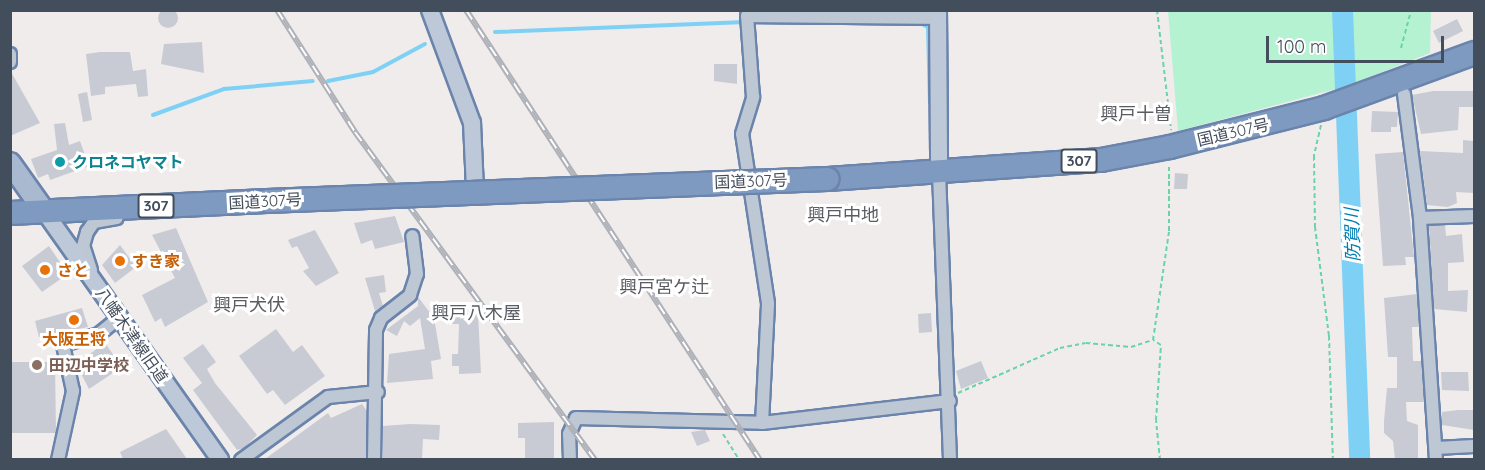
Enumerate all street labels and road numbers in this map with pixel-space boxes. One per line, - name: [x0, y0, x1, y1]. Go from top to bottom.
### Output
- street label: 国道307号: [1195, 114, 1271, 150]
- road number: 307: [1060, 149, 1098, 173]
- street label: 国道307号: [714, 170, 788, 192]
- street label: 国道307号: [228, 189, 302, 213]
- road number: 307: [136, 194, 176, 218]
- street label: 八幡木津線旧道: [92, 284, 172, 386]

